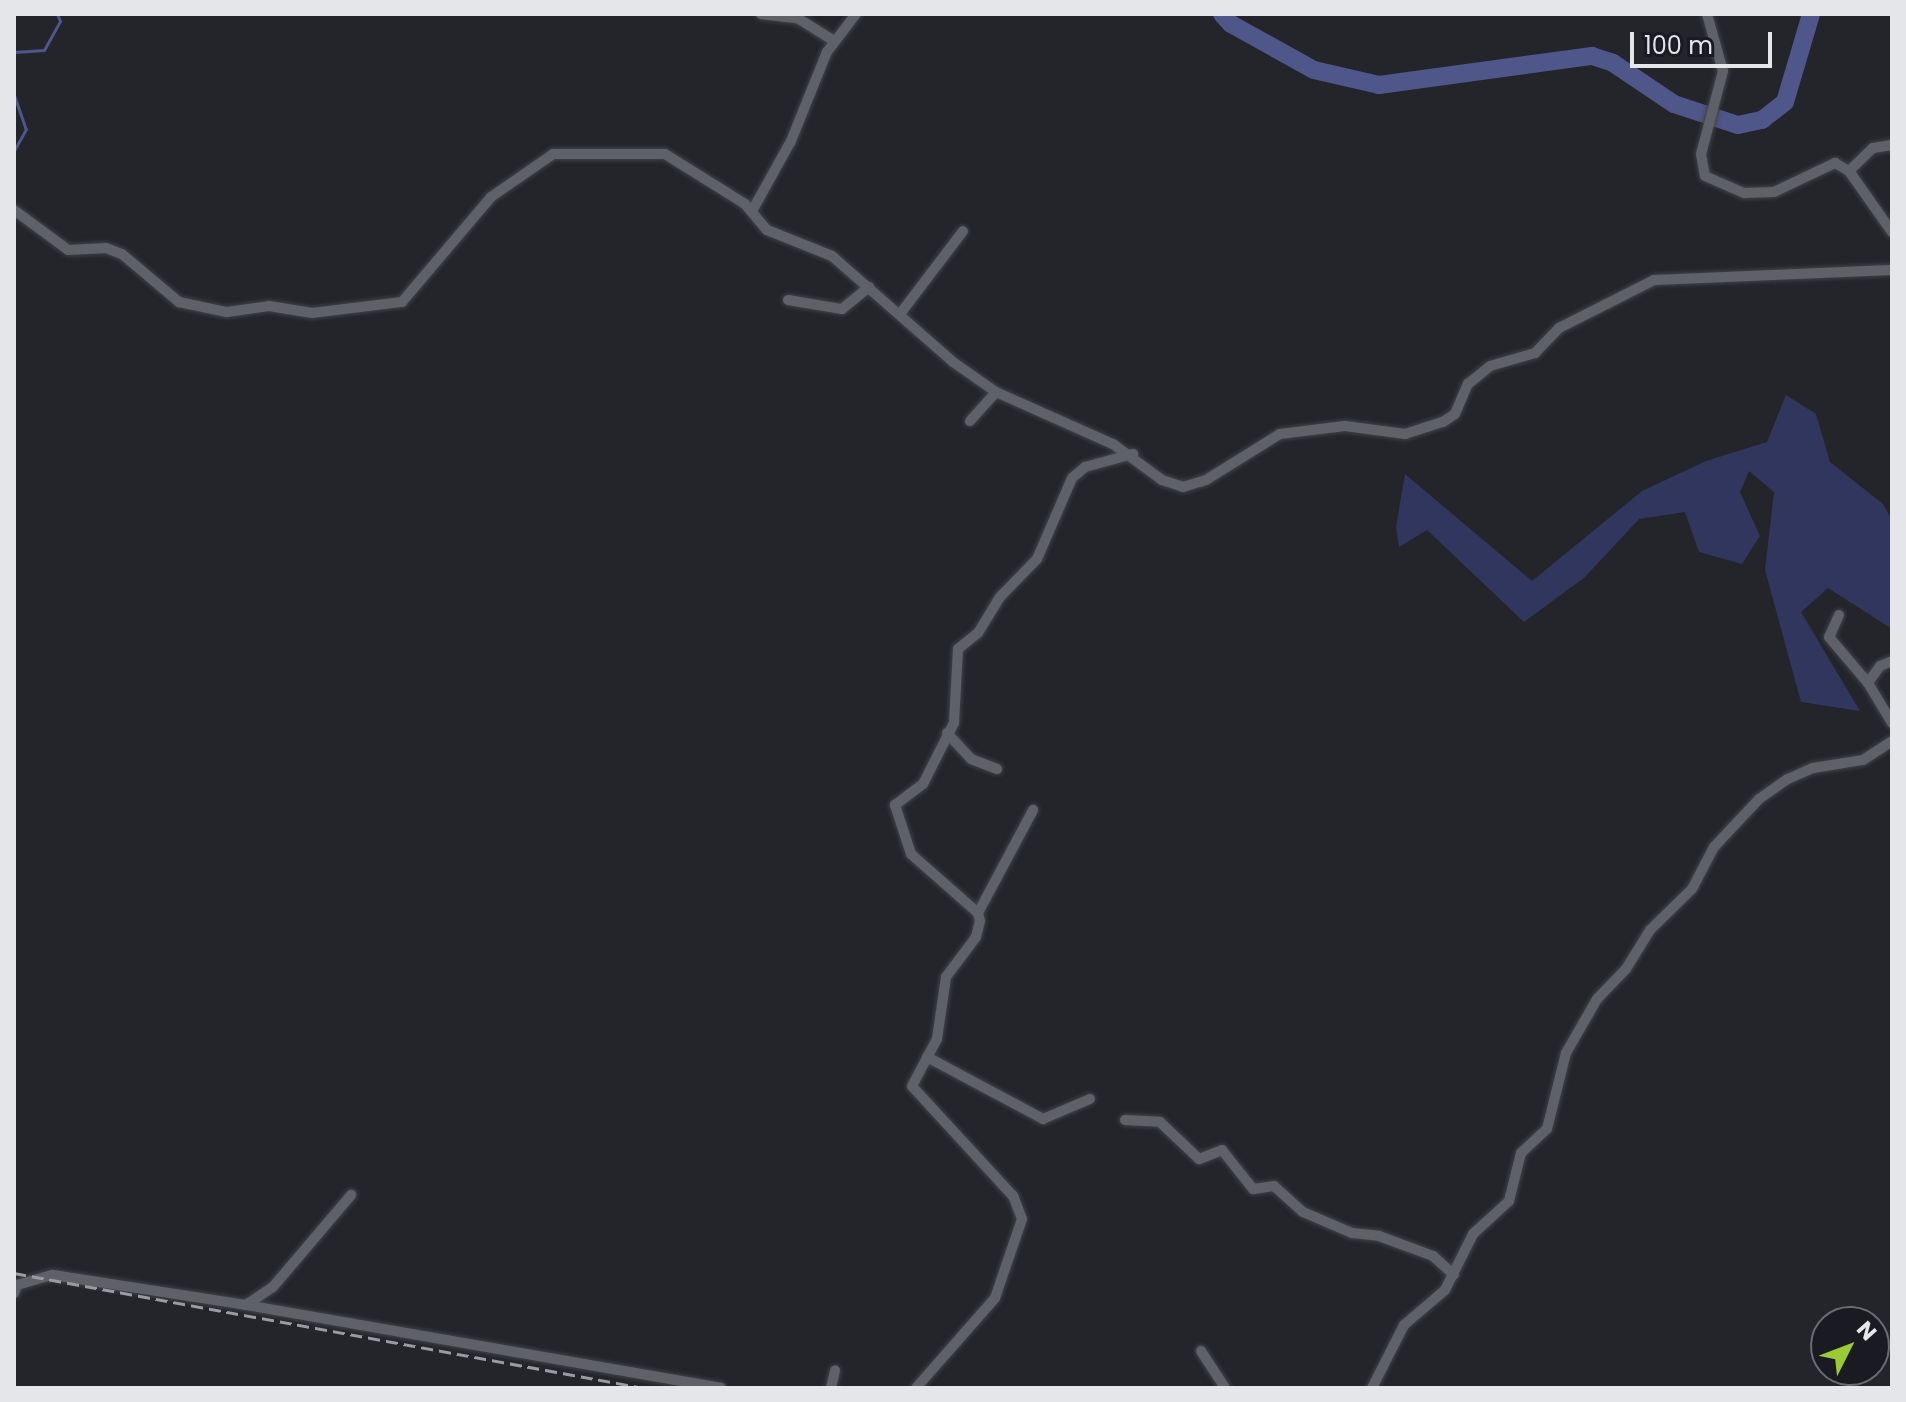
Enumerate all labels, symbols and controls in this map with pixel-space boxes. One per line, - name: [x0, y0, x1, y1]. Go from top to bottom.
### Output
- scale bar: [1634, 16, 1776, 66]
- text: 100 m: [1644, 29, 1713, 62]
- north arrow: [1810, 1306, 1890, 1386]
- text: N: [1850, 1314, 1884, 1347]

